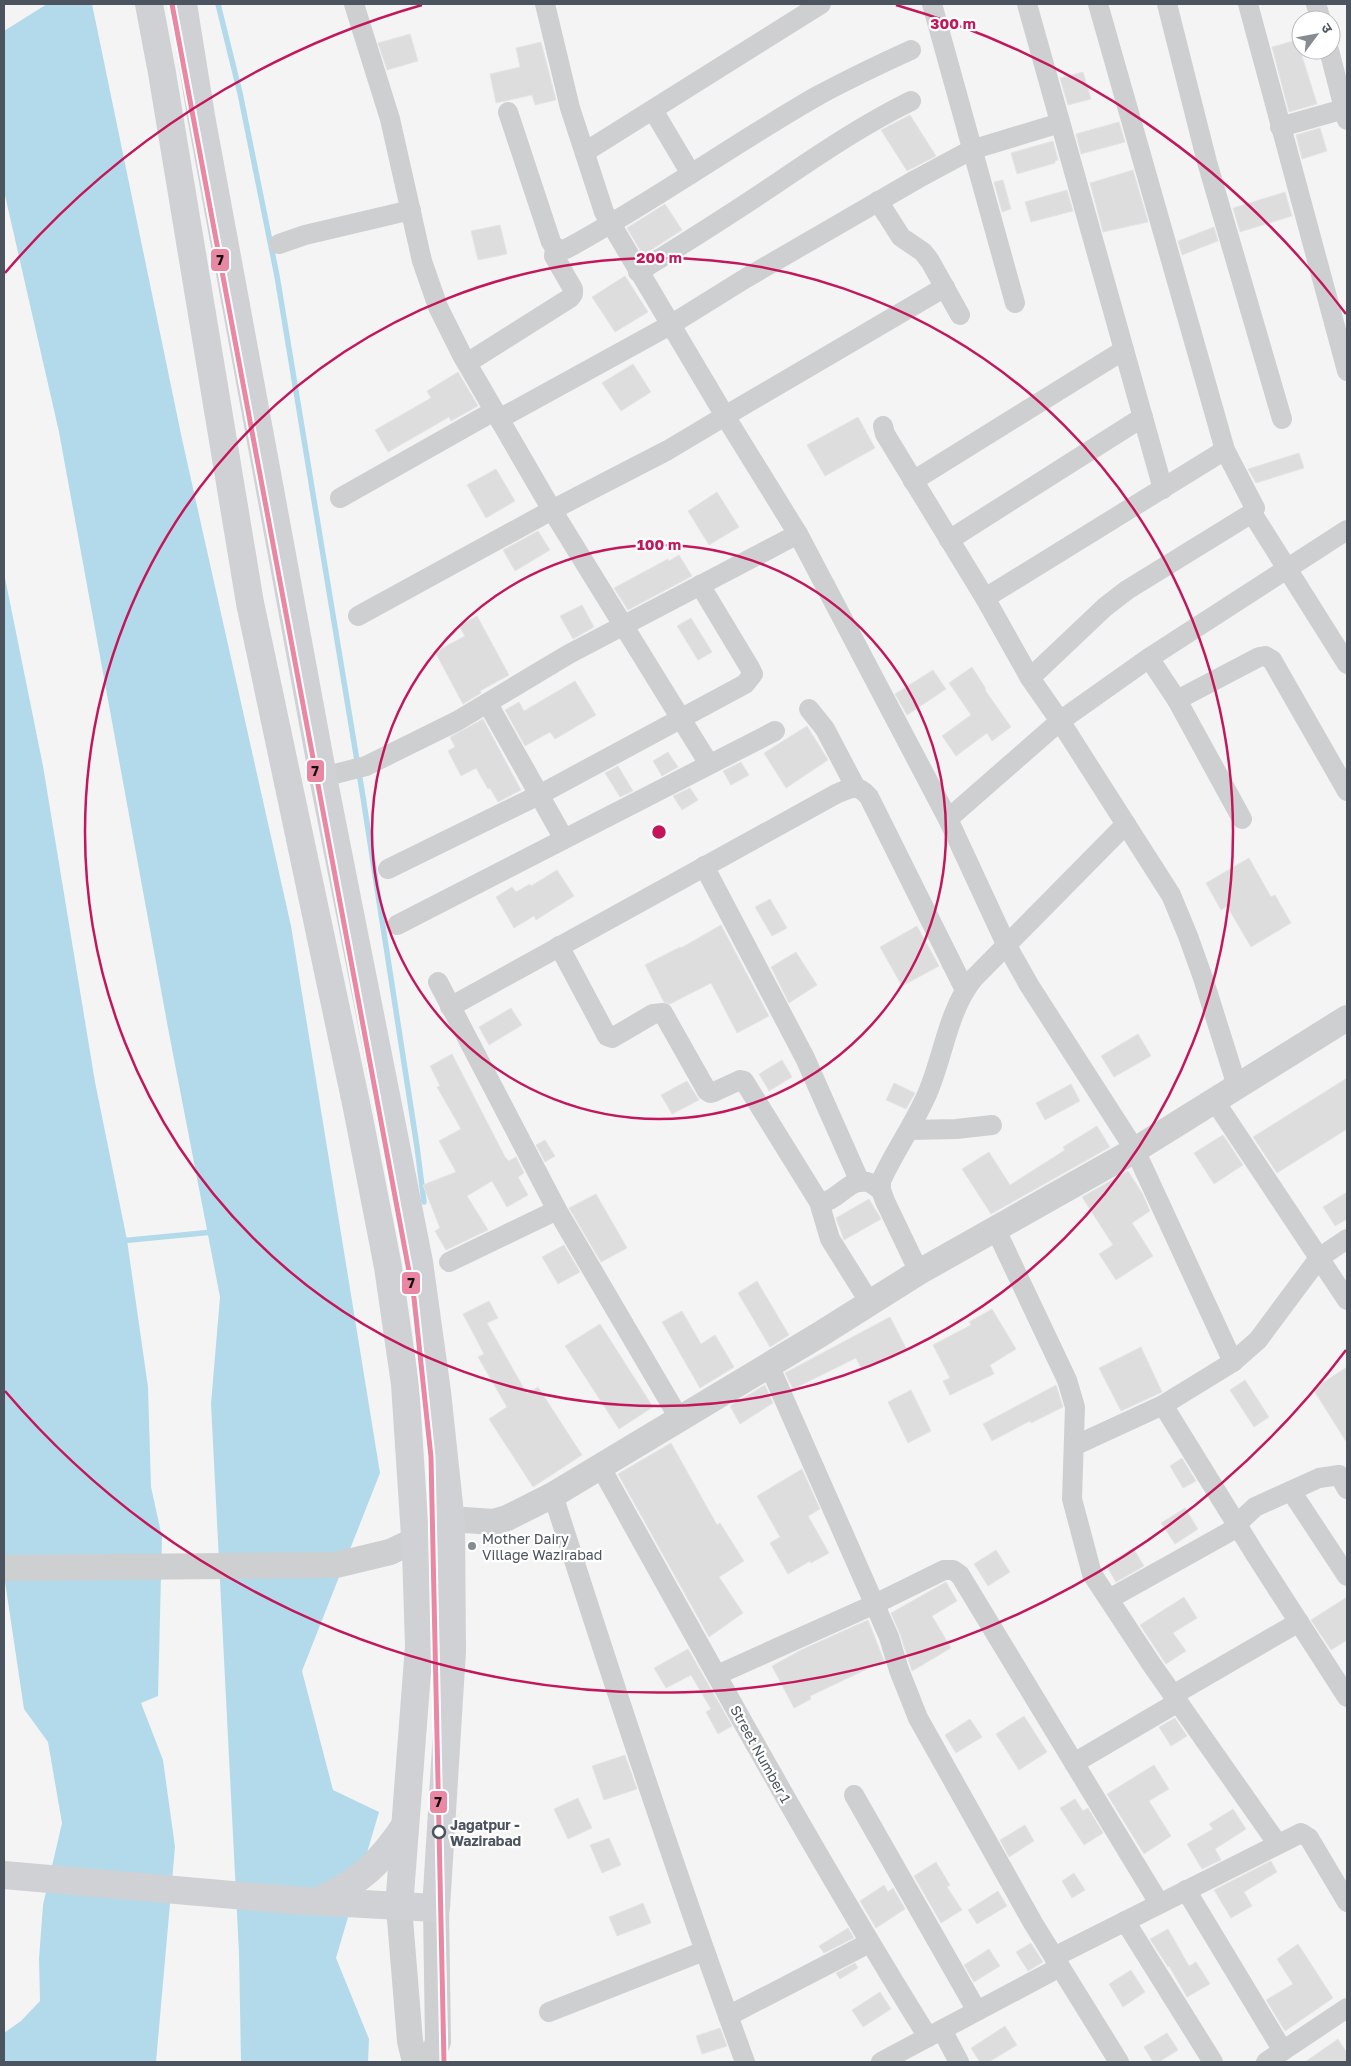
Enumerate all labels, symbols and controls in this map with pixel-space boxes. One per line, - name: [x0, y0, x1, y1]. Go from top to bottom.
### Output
- north arrow: [1291, 10, 1341, 60]
- text: 300 m: [930, 14, 976, 32]
- text: उ: [1318, 20, 1337, 37]
- line badge: 7: [210, 248, 230, 272]
- text: 200 m: [636, 248, 682, 266]
- text: 7: [216, 251, 224, 268]
- text: 100 m: [637, 535, 681, 553]
- line badge: 7: [306, 759, 325, 783]
- text: 7: [311, 762, 319, 779]
- centre of rings: [650, 823, 668, 841]
- line badge: 7: [401, 1271, 421, 1295]
- text: 7: [407, 1274, 415, 1291]
- place label: Mother Dairy Village Wazirabad: [482, 1530, 602, 1563]
- marker: Mother Dairy Village Wazirabad: [466, 1540, 478, 1552]
- street label: Street Number 1: [727, 1702, 795, 1806]
- line badge: 7: [429, 1790, 448, 1814]
- text: 7: [434, 1793, 442, 1810]
- place label: Jagatpur - Wazirabad: [450, 1816, 521, 1849]
- marker: Jagatpur - Wazirabad: [432, 1825, 446, 1839]

